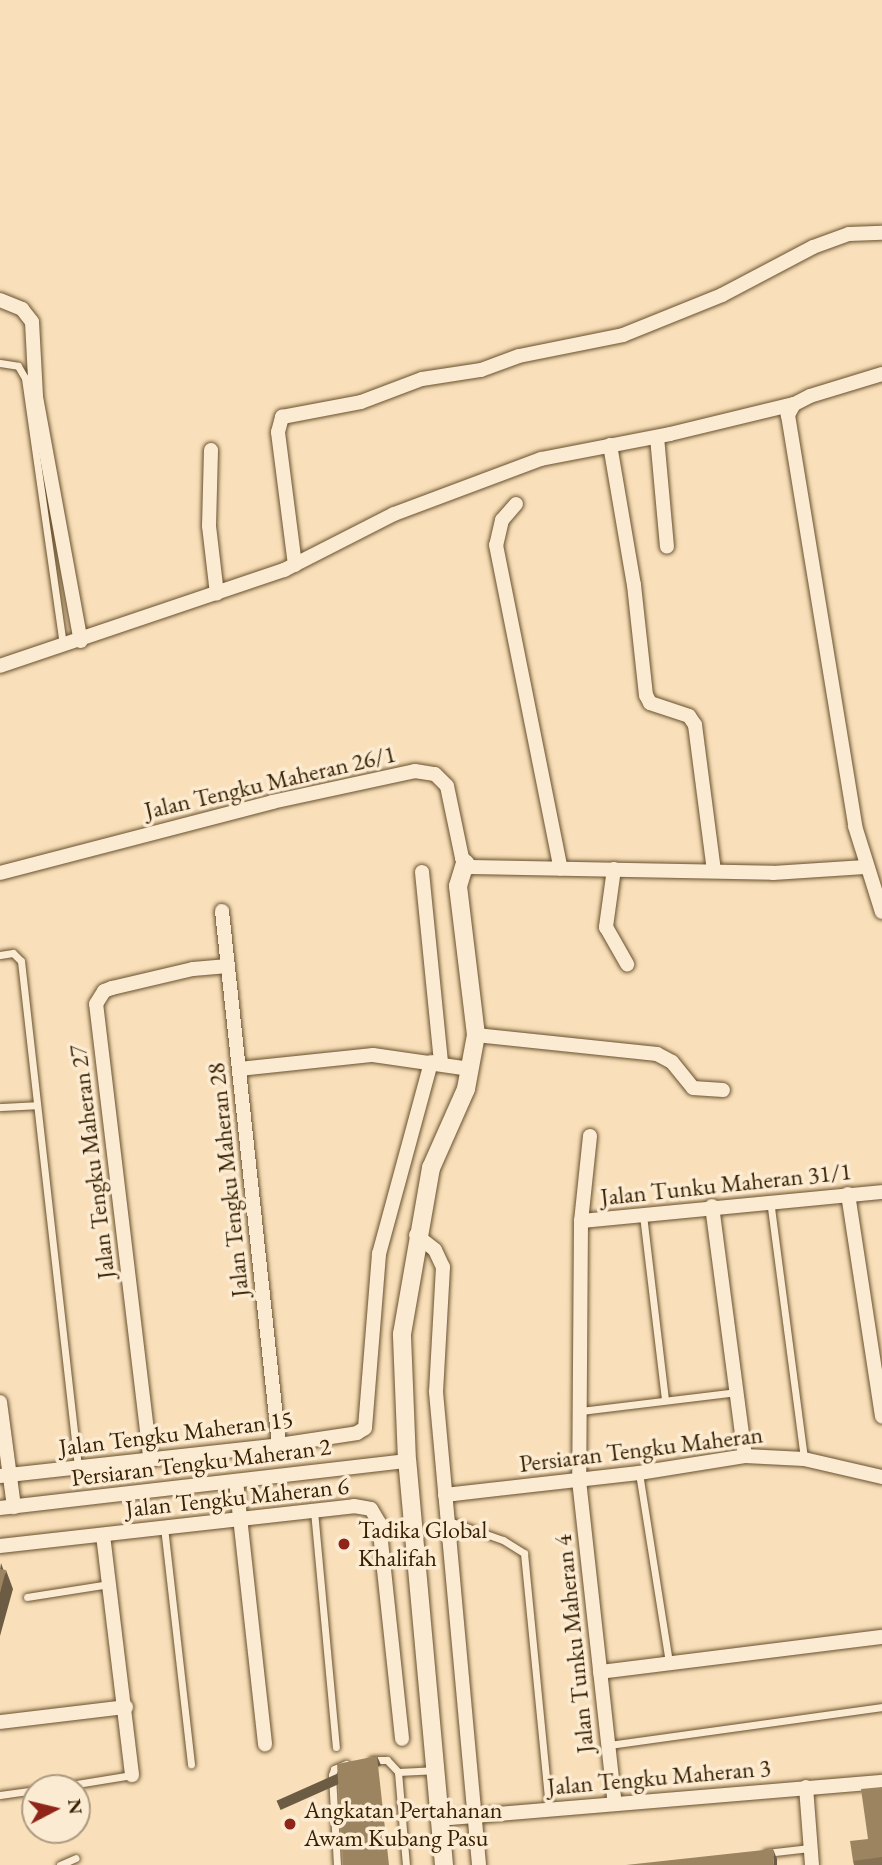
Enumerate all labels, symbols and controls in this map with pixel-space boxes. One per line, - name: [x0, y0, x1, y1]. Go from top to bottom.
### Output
- street label: Jalan Tengku Maheran 26/1: [142, 739, 398, 825]
- street label: Jalan Tengku Maheran 27: [63, 1043, 121, 1281]
- street label: Jalan Tengku Maheran 28: [201, 1061, 255, 1299]
- street label: Jalan Tunku Maheran 31/1: [599, 1156, 853, 1212]
- street label: Jalan Tengku Maheran 15: [57, 1404, 295, 1462]
- street label: Persiaran Tengku Maheran: [518, 1420, 764, 1478]
- street label: Persiaran Tengku Maheran 2: [69, 1432, 333, 1492]
- street label: Jalan Tengku Maheran 6: [124, 1471, 350, 1523]
- place label: Tadika Global Khalifah: [358, 1516, 487, 1572]
- street label: Jalan Tunku Maheran 4: [548, 1533, 600, 1755]
- marker: Tadika Global Khalifah: [336, 1536, 352, 1552]
- street label: Jalan Tengku Maheran 3: [546, 1753, 772, 1801]
- north arrow: [21, 1774, 91, 1844]
- place label: Angkatan Pertahanan Awam Kubang Pasu: [304, 1796, 503, 1852]
- text: N: [62, 1797, 89, 1816]
- marker: Angkatan Pertahanan Awam Kubang Pasu: [282, 1816, 298, 1832]

